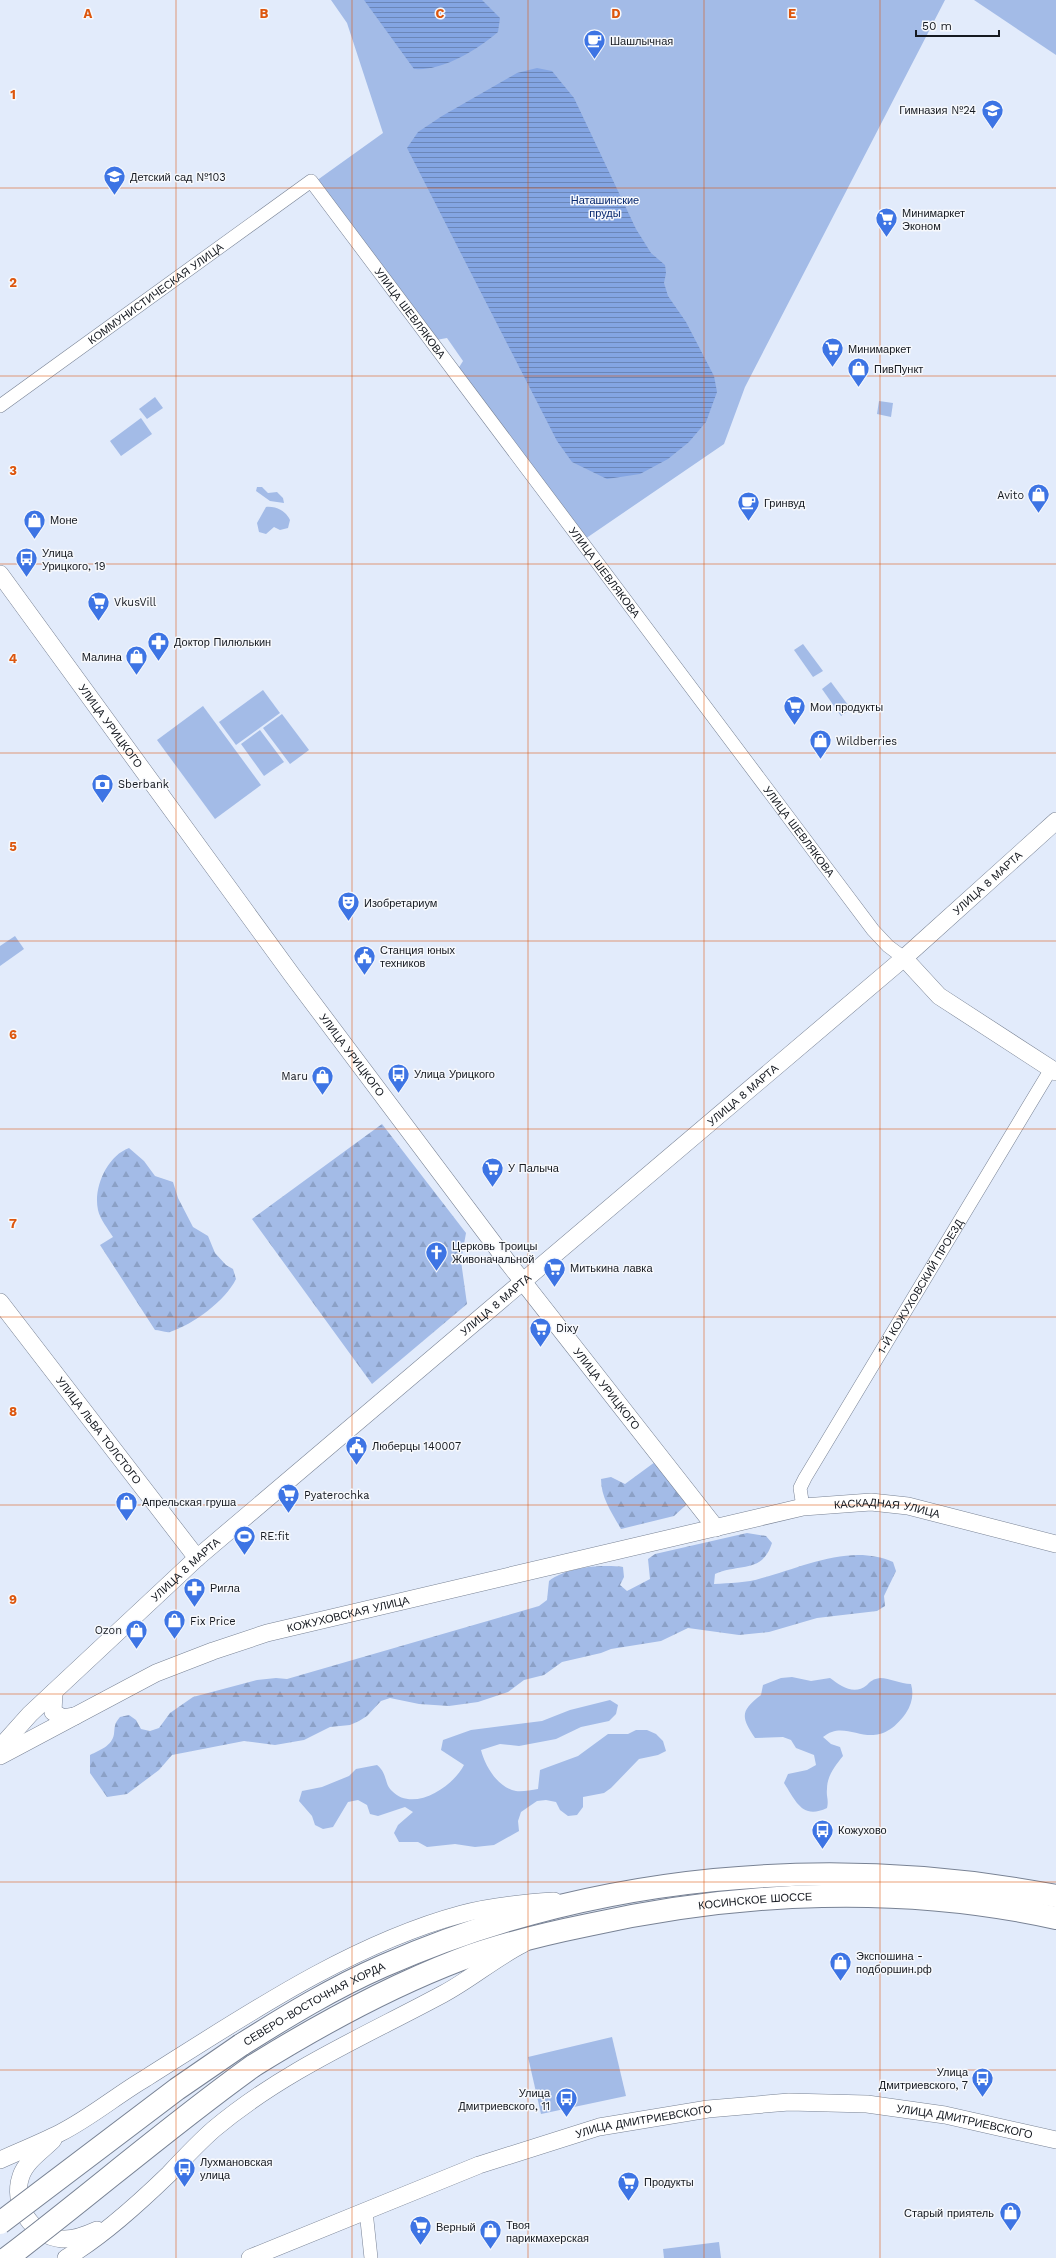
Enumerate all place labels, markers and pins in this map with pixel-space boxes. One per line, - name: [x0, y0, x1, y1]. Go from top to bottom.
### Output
- cafe icon: Шашлычная: [582, 28, 608, 61]
- place label: Шашлычная: [610, 35, 673, 48]
- school or university icon: Гимназия №24: [979, 97, 1005, 130]
- place label: Гимназия №24: [899, 104, 976, 117]
- school or university icon: Детский сад №103: [101, 164, 127, 197]
- place label: Детский сад №103: [130, 171, 226, 184]
- supermarket icon: Минимаркет Эконом: [874, 206, 900, 239]
- place label: Минимаркет Эконом: [902, 207, 965, 233]
- supermarket icon: Минимаркет: [819, 336, 845, 369]
- place label: Минимаркет: [848, 343, 911, 356]
- shop icon: ПивПункт: [846, 356, 872, 389]
- place label: ПивПункт: [874, 363, 923, 376]
- shop icon: Avito: [1026, 482, 1052, 515]
- place label: Avito: [997, 489, 1024, 502]
- cafe icon: Гринвуд: [735, 490, 761, 523]
- place label: Гринвуд: [764, 497, 805, 510]
- shop icon: Моне: [22, 507, 48, 540]
- place label: Моне: [50, 514, 78, 527]
- bus stop icon: Улица Урицкого, 19: [13, 546, 39, 579]
- place label: Улица Урицкого, 19: [42, 547, 106, 573]
- supermarket icon: VkusVill: [85, 589, 111, 622]
- place label: VkusVill: [114, 596, 157, 609]
- pharmacy icon: Доктор Пилюлькин: [145, 629, 171, 662]
- place label: Доктор Пилюлькин: [174, 636, 271, 649]
- shop icon: Малина: [124, 644, 150, 677]
- place label: Малина: [82, 651, 123, 664]
- supermarket icon: Мои продукты: [781, 694, 807, 727]
- place label: Мои продукты: [810, 701, 883, 714]
- shop icon: Wildberries: [807, 728, 833, 761]
- place label: Wildberries: [836, 735, 897, 748]
- bank icon: Sberbank: [89, 771, 115, 804]
- place label: Sberbank: [118, 778, 169, 791]
- theatre icon: Изобретариум: [335, 890, 361, 923]
- place label: Изобретариум: [364, 897, 437, 910]
- public building icon: Станция юных техников: [351, 943, 377, 976]
- place label: Станция юных техников: [380, 944, 455, 970]
- bus stop icon: Улица Урицкого: [386, 1061, 412, 1094]
- shop icon: Maru: [310, 1063, 336, 1096]
- place label: Улица Урицкого: [414, 1068, 495, 1081]
- place label: Maru: [281, 1070, 308, 1083]
- supermarket icon: У Палыча: [480, 1155, 506, 1188]
- place label: У Палыча: [508, 1162, 560, 1175]
- church icon: Церковь Троицы Живоначальной: [423, 1239, 449, 1272]
- place label: Церковь Троицы Живоначальной: [452, 1240, 538, 1266]
- supermarket icon: Митькина лавка: [541, 1255, 567, 1288]
- place label: Митькина лавка: [570, 1262, 653, 1275]
- supermarket icon: Dixy: [528, 1315, 554, 1348]
- place label: Dixy: [556, 1322, 579, 1335]
- public building icon: Люберцы 140007: [344, 1433, 370, 1466]
- place label: Люберцы 140007: [372, 1440, 461, 1453]
- supermarket icon: Pyaterochka: [275, 1482, 301, 1515]
- shop icon: Апрельская груша: [114, 1489, 140, 1522]
- place label: Pyaterochka: [304, 1489, 369, 1502]
- place label: Апрельская груша: [142, 1496, 237, 1509]
- sports icon: RE:fit: [232, 1523, 258, 1556]
- place label: RE:fit: [260, 1530, 290, 1543]
- pharmacy icon: Ригла: [181, 1575, 207, 1608]
- place label: Ригла: [210, 1582, 241, 1595]
- shop icon: Fix Price: [161, 1608, 187, 1641]
- place label: Fix Price: [190, 1615, 236, 1628]
- shop icon: Ozon: [124, 1617, 150, 1650]
- place label: Ozon: [95, 1624, 122, 1637]
- bus stop icon: Кожухово: [810, 1817, 836, 1850]
- place label: Кожухово: [838, 1824, 887, 1837]
- shop icon: Экспошина - подборшин.рф: [828, 1949, 854, 1982]
- place label: Экспошина - подборшин.рф: [856, 1950, 932, 1976]
- bus stop icon: Улица Дмитриевского, 7: [970, 2065, 996, 2098]
- place label: Улица Дмитриевского, 7: [879, 2066, 969, 2092]
- bus stop icon: Улица Дмитриевского, 11: [553, 2086, 579, 2119]
- place label: Улица Дмитриевского, 11: [458, 2087, 551, 2113]
- bus stop icon: Лухмановская улица: [172, 2155, 198, 2188]
- place label: Лухмановская улица: [200, 2156, 273, 2182]
- supermarket icon: Продукты: [615, 2169, 641, 2202]
- place label: Продукты: [644, 2176, 694, 2189]
- shop icon: Старый приятель: [997, 2200, 1023, 2233]
- place label: Старый приятель: [904, 2207, 994, 2220]
- supermarket icon: Верный: [407, 2214, 433, 2247]
- shop icon: Твоя парикмахерская: [477, 2218, 503, 2251]
- place label: Твоя парикмахерская: [506, 2219, 589, 2245]
- place label: Верный: [436, 2221, 476, 2234]

